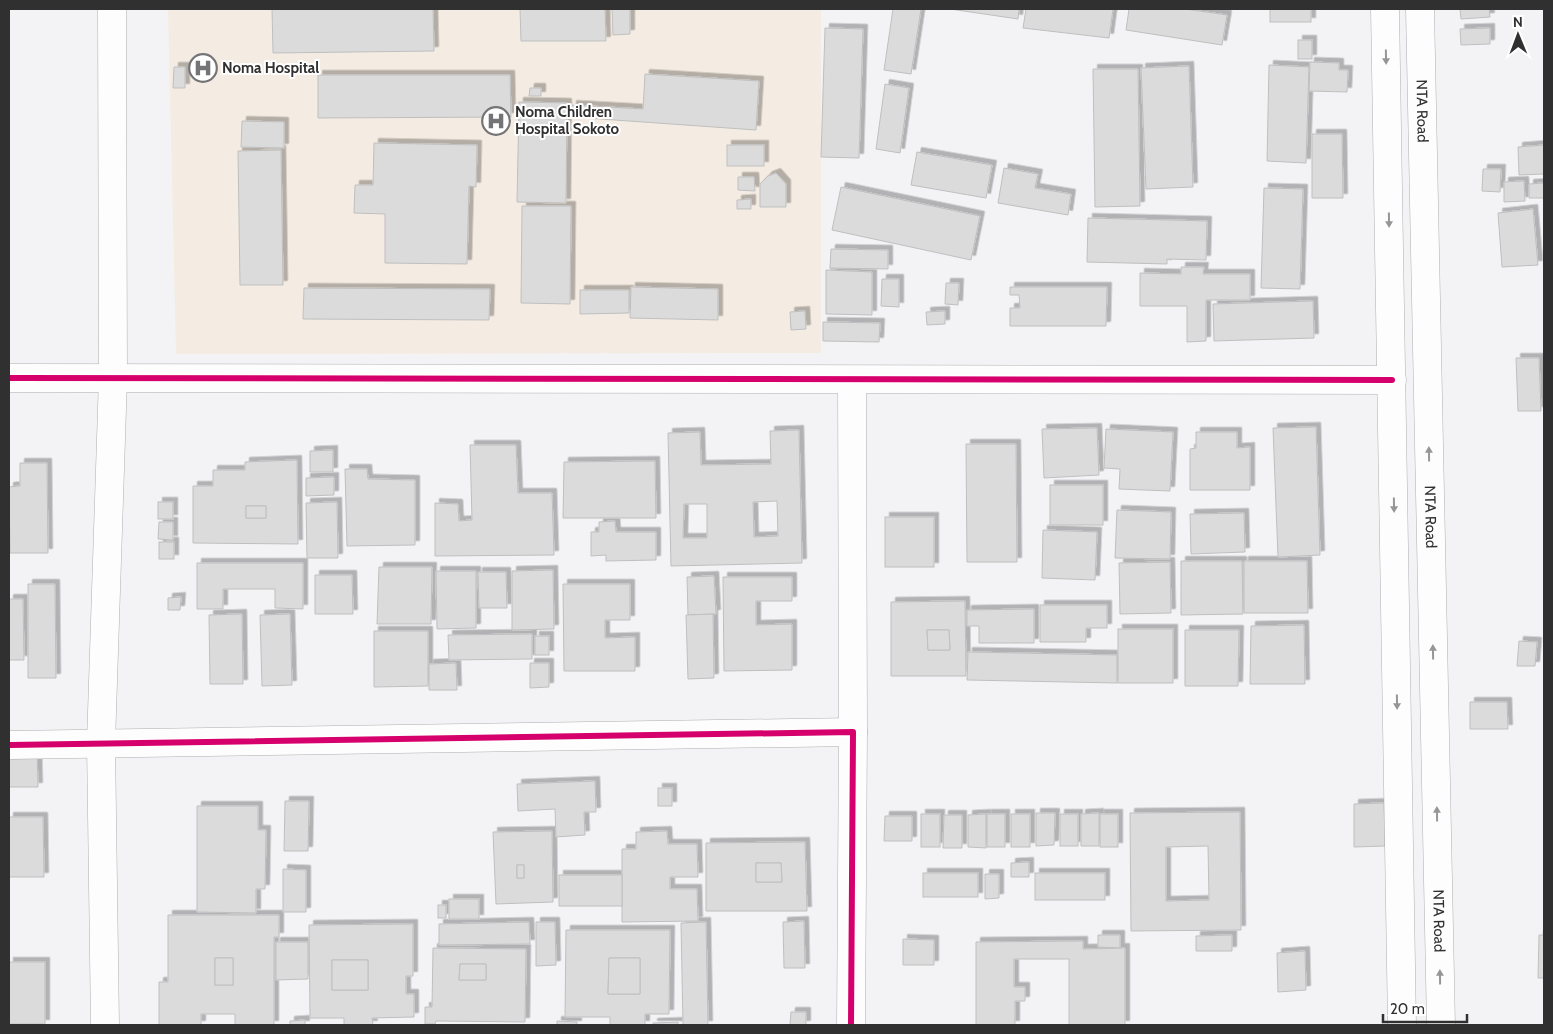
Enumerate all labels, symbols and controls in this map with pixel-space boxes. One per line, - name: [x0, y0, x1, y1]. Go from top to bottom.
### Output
- north arrow: [1493, 10, 1543, 60]
- text: N: [1513, 13, 1523, 31]
- one-way arrow: [1382, 50, 1390, 66]
- hospital icon: Noma Hospital: [188, 53, 218, 83]
- place label: Noma Hospital: [222, 59, 319, 77]
- street label: NTA Road: [1412, 79, 1432, 143]
- place label: Noma Children Hospital Sokoto: [515, 103, 620, 138]
- hospital icon: Noma Children Hospital Sokoto: [481, 106, 511, 136]
- one-way arrow: [1385, 212, 1393, 228]
- one-way arrow: [1425, 446, 1433, 462]
- street label: NTA Road: [1421, 485, 1440, 549]
- one-way arrow: [1390, 497, 1398, 513]
- one-way arrow: [1429, 643, 1437, 659]
- one-way arrow: [1393, 695, 1401, 711]
- one-way arrow: [1433, 806, 1441, 822]
- street label: NTA Road: [1429, 889, 1448, 952]
- one-way arrow: [1436, 968, 1444, 984]
- scale bar: [1383, 992, 1467, 1024]
- text: 20 m: [1390, 1000, 1425, 1018]

